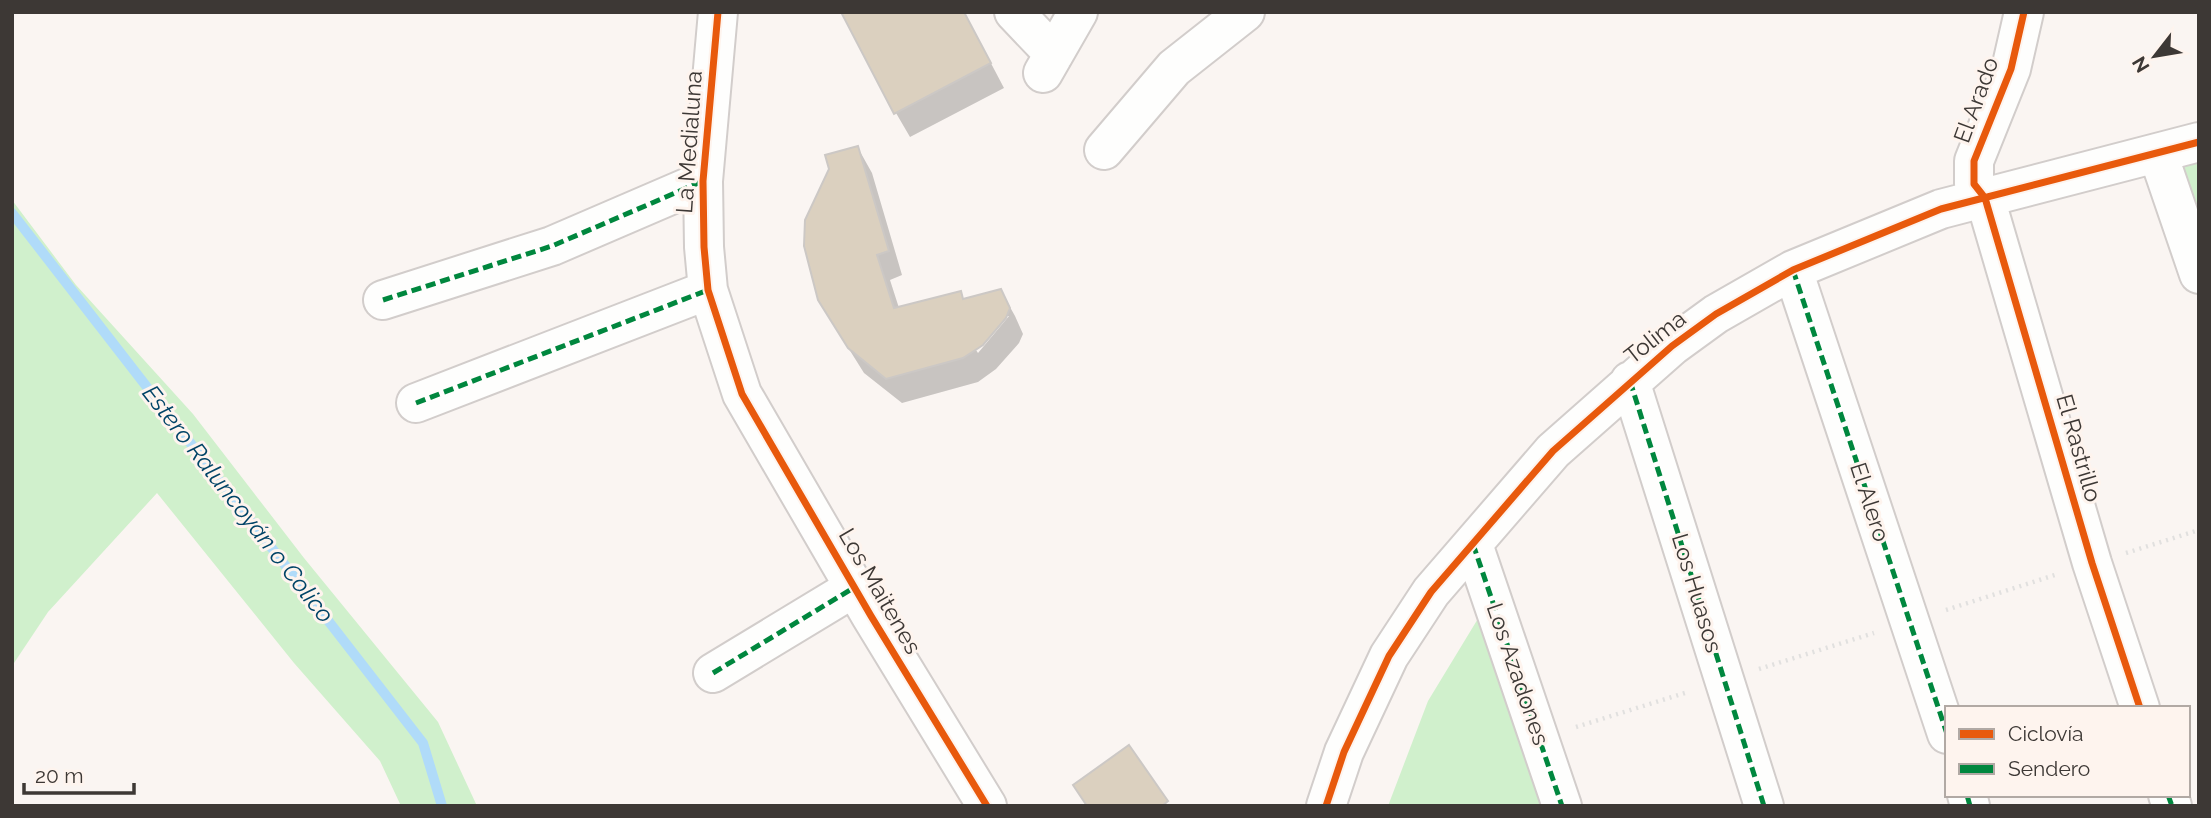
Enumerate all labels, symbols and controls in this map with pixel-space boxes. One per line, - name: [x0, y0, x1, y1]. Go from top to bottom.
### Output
- north arrow: [2120, 21, 2190, 91]
- street label: El Arado: [1948, 53, 2003, 146]
- text: N: [2127, 53, 2154, 77]
- street label: La Medialuna: [670, 70, 707, 214]
- street label: Tolima: [1619, 304, 1691, 369]
- water label: Estero Raluncoyán o Colico: [137, 379, 340, 628]
- street label: El Rastrillo: [2051, 391, 2108, 505]
- street label: El Alero: [1845, 459, 1896, 545]
- street label: Los Maitenes: [834, 523, 927, 658]
- street label: Los Huasos: [1667, 530, 1728, 656]
- street label: Los Azadones: [1482, 599, 1555, 748]
- legend: [1945, 706, 2190, 797]
- text: Ciclovía: [2008, 721, 2084, 746]
- scale bar: [24, 752, 135, 796]
- text: Sendero: [2008, 756, 2090, 781]
- text: 20 m: [35, 763, 83, 788]

